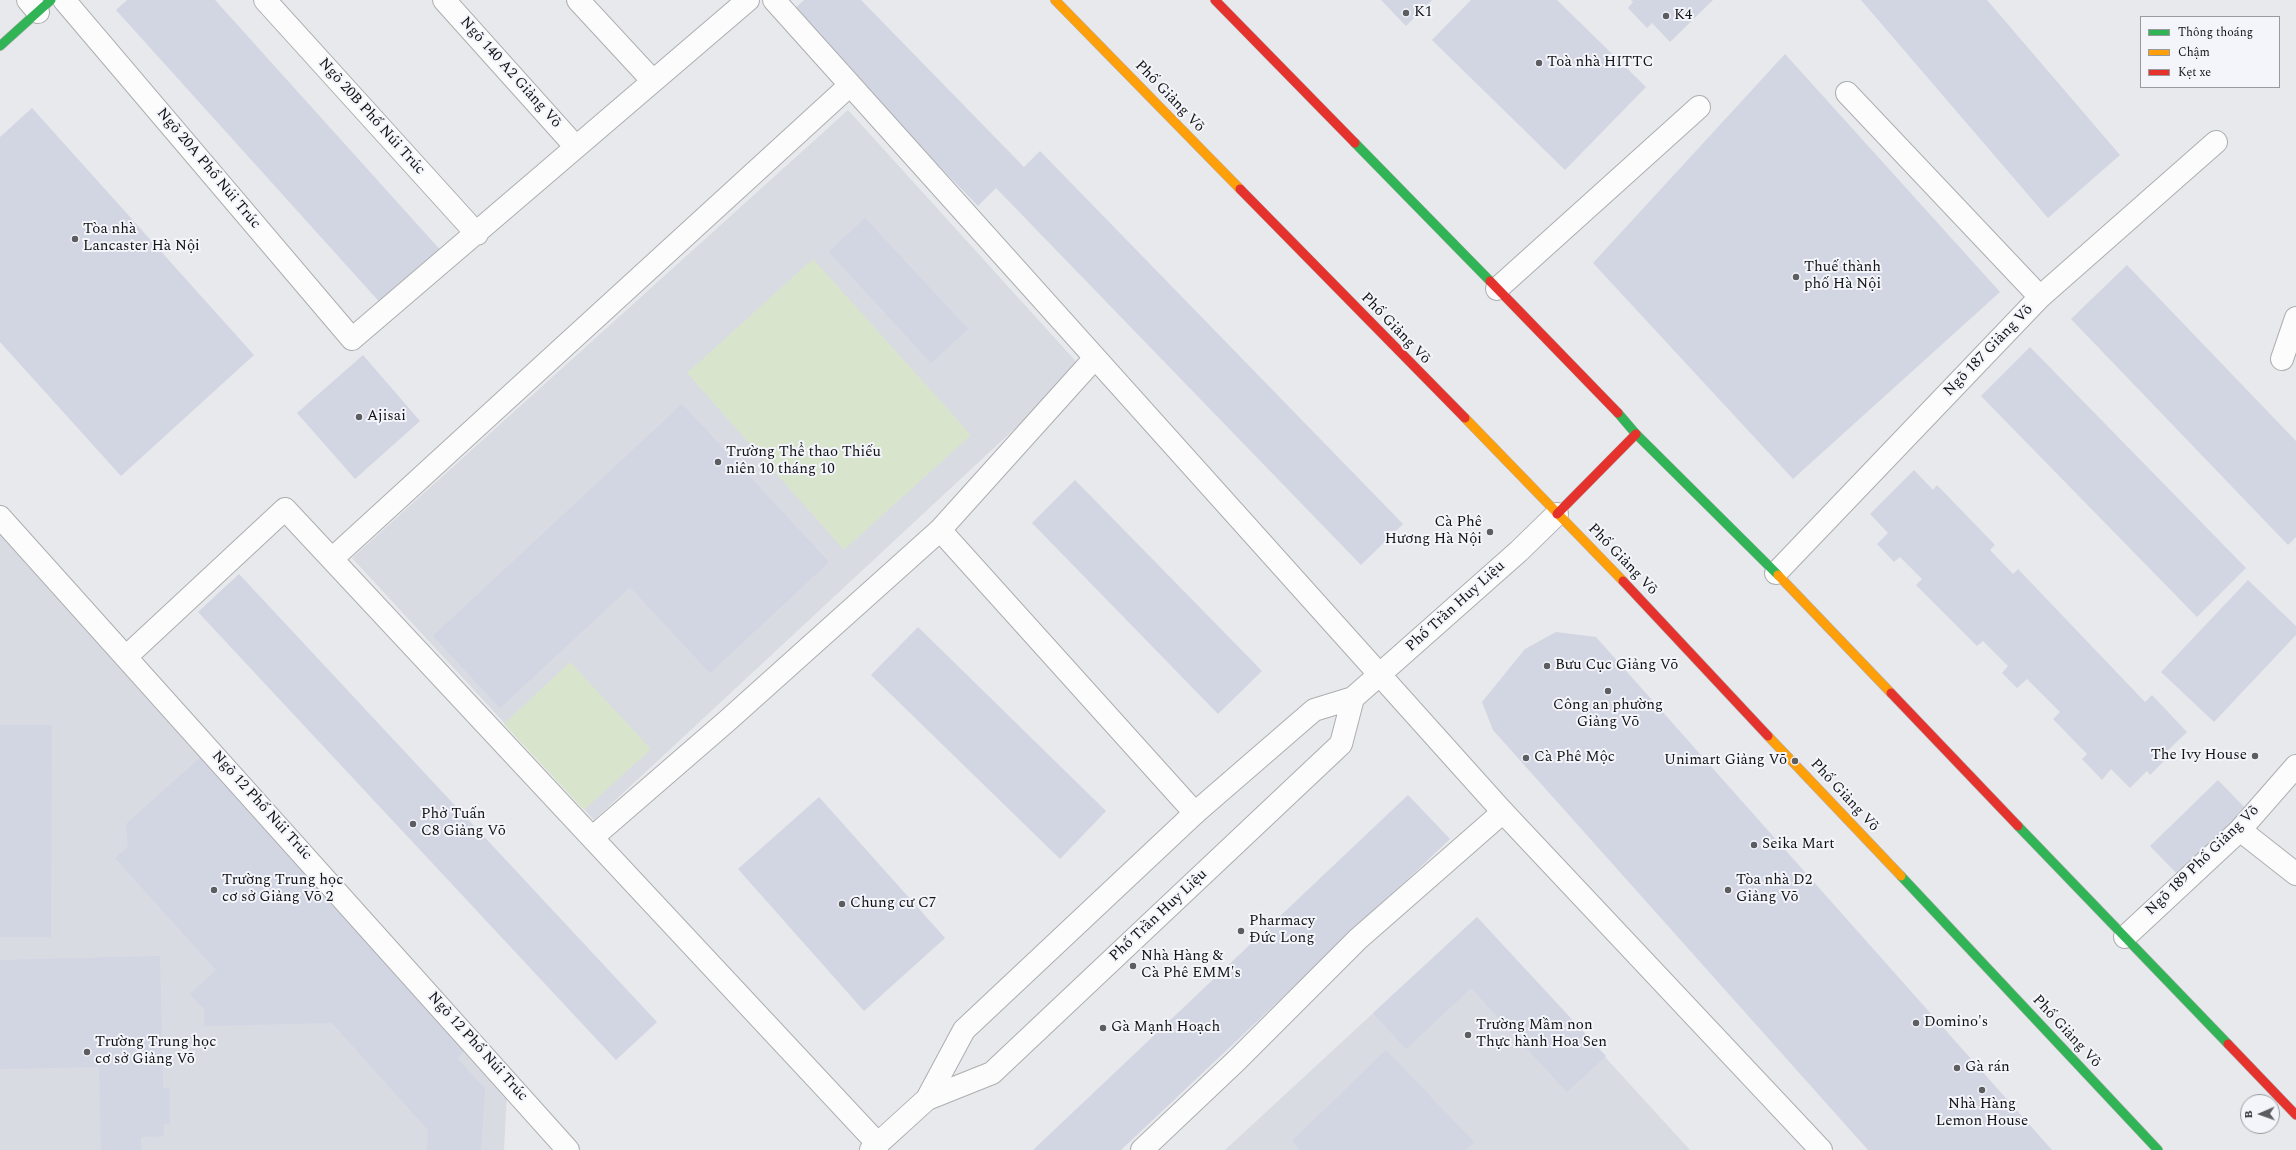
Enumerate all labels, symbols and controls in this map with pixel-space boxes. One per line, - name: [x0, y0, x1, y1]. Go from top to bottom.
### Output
- place label: K1: [1414, 4, 1432, 22]
- place label: K4: [1674, 7, 1692, 25]
- marker: K1: [1401, 8, 1411, 18]
- marker: K4: [1661, 11, 1671, 21]
- street label: Ngõ 140 A2 Giảng Võ: [455, 14, 565, 132]
- legend: [2140, 16, 2280, 88]
- text: Thông thoáng: [2178, 23, 2253, 42]
- text: Chậm: [2178, 43, 2210, 62]
- place label: Toà nhà HITTC: [1547, 54, 1653, 72]
- street label: Ngõ 20B Phố Núi Trúc: [314, 55, 428, 179]
- street label: Phố Giảng Võ: [1130, 57, 1208, 137]
- marker: Toà nhà HITTC: [1534, 58, 1544, 68]
- text: Kẹt xe: [2178, 63, 2211, 82]
- street label: Ngõ 20A Phố Núi Trúc: [152, 105, 264, 233]
- place label: Tòa nhà Lancaster Hà Nội: [83, 221, 200, 256]
- marker: Tòa nhà Lancaster Hà Nội: [70, 234, 80, 244]
- place label: Thuế thành phố Hà Nội: [1804, 259, 1881, 294]
- marker: Thuế thành phố Hà Nội: [1791, 272, 1801, 282]
- street label: Phố Giảng Võ: [1356, 289, 1434, 369]
- street label: Ngõ 187 Giảng Võ: [1941, 301, 2037, 401]
- place label: Ajisai: [367, 408, 406, 426]
- marker: Ajisai: [354, 412, 364, 422]
- place label: Trường Thể thao Thiếu niên 10 tháng 10: [726, 444, 881, 479]
- marker: Trường Thể thao Thiếu niên 10 tháng 10: [713, 457, 723, 467]
- place label: Cà Phê Hương Hà Nội: [1385, 514, 1482, 549]
- street label: Phố Giảng Võ: [1583, 520, 1661, 600]
- marker: Cà Phê Hương Hà Nội: [1485, 527, 1495, 537]
- street label: Phố Trần Huy Liệu: [1403, 558, 1509, 656]
- place label: Bưu Cục Giảng Võ: [1555, 657, 1678, 675]
- marker: Bưu Cục Giảng Võ: [1542, 661, 1552, 671]
- marker: Công an phường Giảng Võ: [1603, 686, 1613, 696]
- place label: Công an phường Giảng Võ: [1553, 697, 1663, 732]
- place label: The Ivy House: [2151, 747, 2247, 765]
- street label: Ngõ 12 Phố Núi Trúc: [207, 748, 315, 864]
- place label: Cà Phê Mộc: [1534, 749, 1615, 767]
- marker: The Ivy House: [2250, 751, 2260, 761]
- place label: Unimart Giảng Võ: [1664, 752, 1787, 770]
- marker: Cà Phê Mộc: [1521, 753, 1531, 763]
- marker: Unimart Giảng Võ: [1790, 756, 1800, 766]
- street label: Phố Giảng Võ: [1806, 756, 1882, 836]
- street label: Ngõ 189 Phố Giảng Võ: [2142, 802, 2264, 920]
- place label: Phở Tuấn C8 Giảng Võ: [421, 806, 506, 841]
- marker: Phở Tuấn C8 Giảng Võ: [408, 819, 418, 829]
- place label: Seika Mart: [1762, 836, 1834, 854]
- marker: Seika Mart: [1749, 840, 1759, 850]
- street label: Phố Trần Huy Liệu: [1106, 866, 1212, 966]
- place label: Trường Trung học cơ sở Giảng Võ 2: [222, 872, 343, 907]
- place label: Tòa nhà D2 Giảng Võ: [1736, 872, 1812, 907]
- marker: Trường Trung học cơ sở Giảng Võ 2: [209, 885, 219, 895]
- marker: Tòa nhà D2 Giảng Võ: [1723, 885, 1733, 895]
- place label: Chung cư C7: [850, 895, 936, 913]
- marker: Chung cư C7: [837, 899, 847, 909]
- place label: Pharmacy Đức Long: [1249, 913, 1315, 948]
- marker: Pharmacy Đức Long: [1236, 926, 1246, 936]
- place label: Nhà Hàng & Cà Phê EMM's: [1141, 948, 1241, 983]
- marker: Nhà Hàng & Cà Phê EMM's: [1128, 961, 1138, 971]
- street label: Ngõ 12 Phố Núi Trúc: [423, 989, 531, 1105]
- street label: Phố Giảng Võ: [2028, 992, 2104, 1072]
- place label: Domino's: [1924, 1014, 1988, 1032]
- place label: Trường Mầm non Thực hành Hoa Sen: [1476, 1017, 1607, 1052]
- marker: Domino's: [1911, 1018, 1921, 1028]
- place label: Gà Mạnh Hoạch: [1111, 1019, 1220, 1037]
- marker: Gà Mạnh Hoạch: [1098, 1023, 1108, 1033]
- marker: Trường Mầm non Thực hành Hoa Sen: [1463, 1030, 1473, 1040]
- place label: Trường Trung học cơ sở Giảng Võ: [95, 1034, 216, 1069]
- marker: Trường Trung học cơ sở Giảng Võ: [82, 1047, 92, 1057]
- place label: Gà rán: [1965, 1059, 2010, 1077]
- marker: Gà rán: [1952, 1063, 1962, 1073]
- marker: Nhà Hàng Lemon House: [1977, 1085, 1987, 1095]
- north arrow: [2240, 1094, 2280, 1134]
- place label: Nhà Hàng Lemon House: [1936, 1096, 2028, 1131]
- text: B: [2240, 1110, 2257, 1119]

